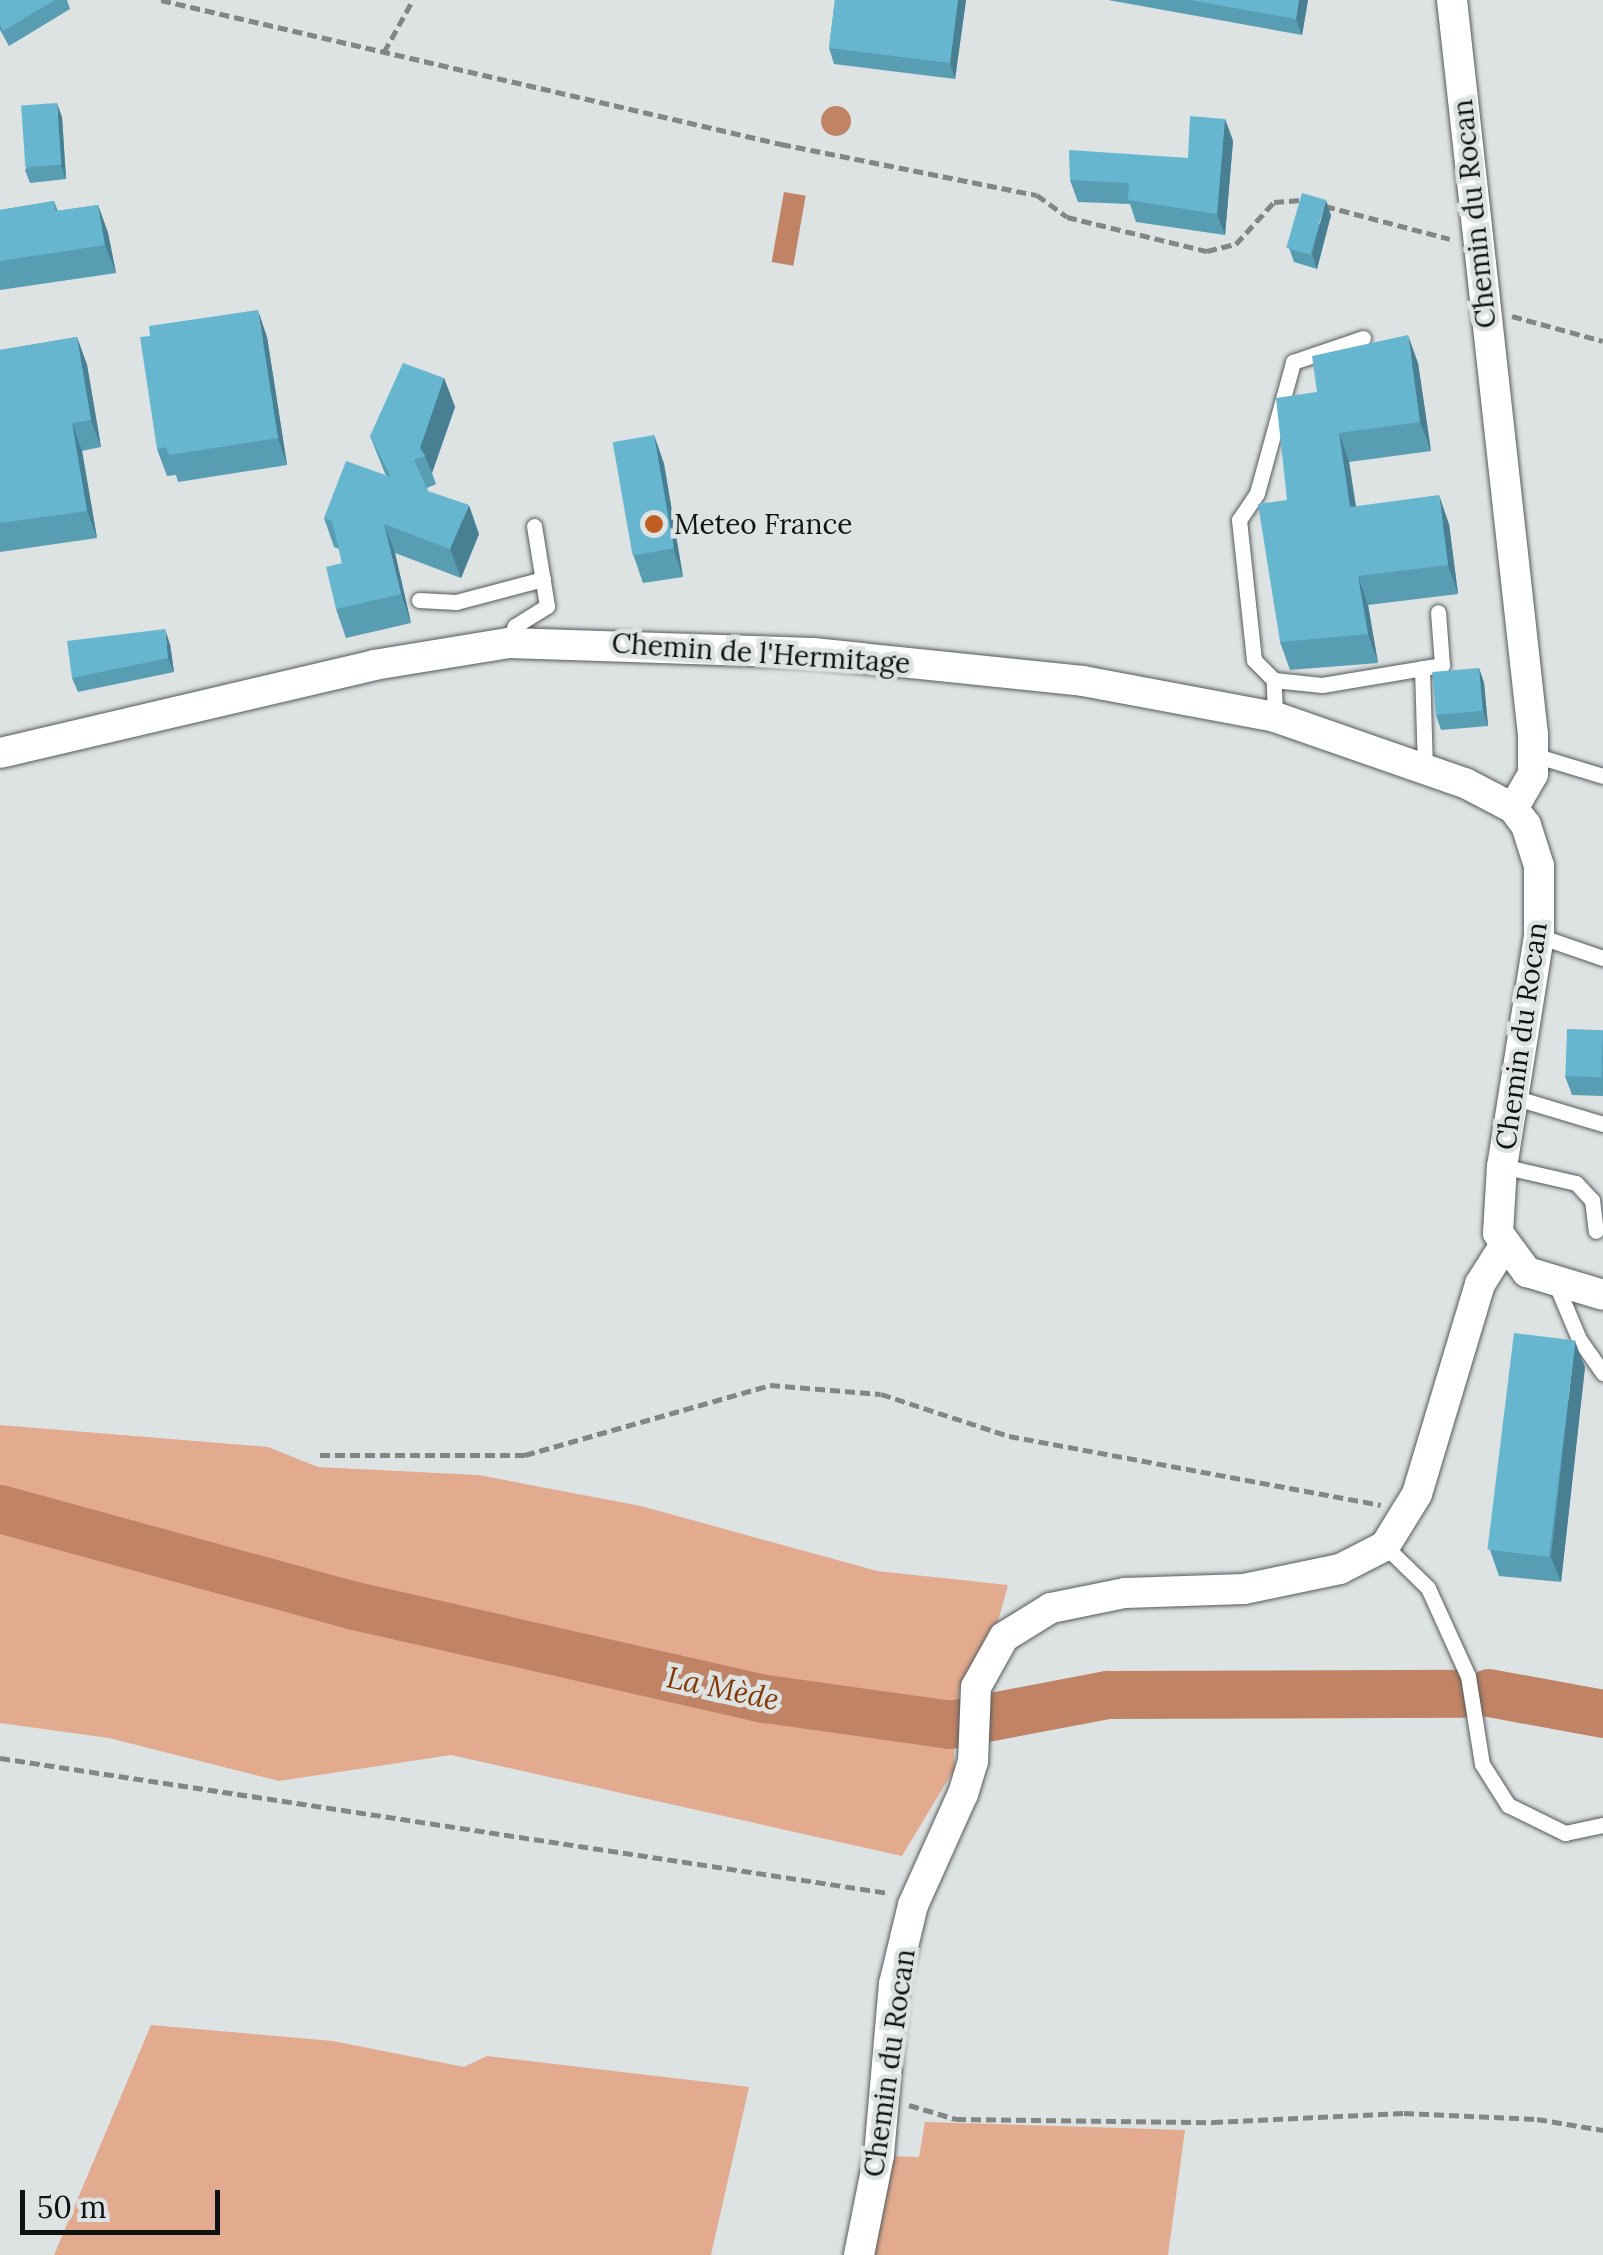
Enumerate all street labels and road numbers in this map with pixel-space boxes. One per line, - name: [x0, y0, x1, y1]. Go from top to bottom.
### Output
- street label: Chemin du Rocan: [1445, 98, 1503, 330]
- street label: Chemin de l'Hermitage: [611, 626, 911, 680]
- street label: Chemin du Rocan: [1488, 920, 1554, 1152]
- street label: Chemin du Rocan: [856, 1947, 922, 2179]

